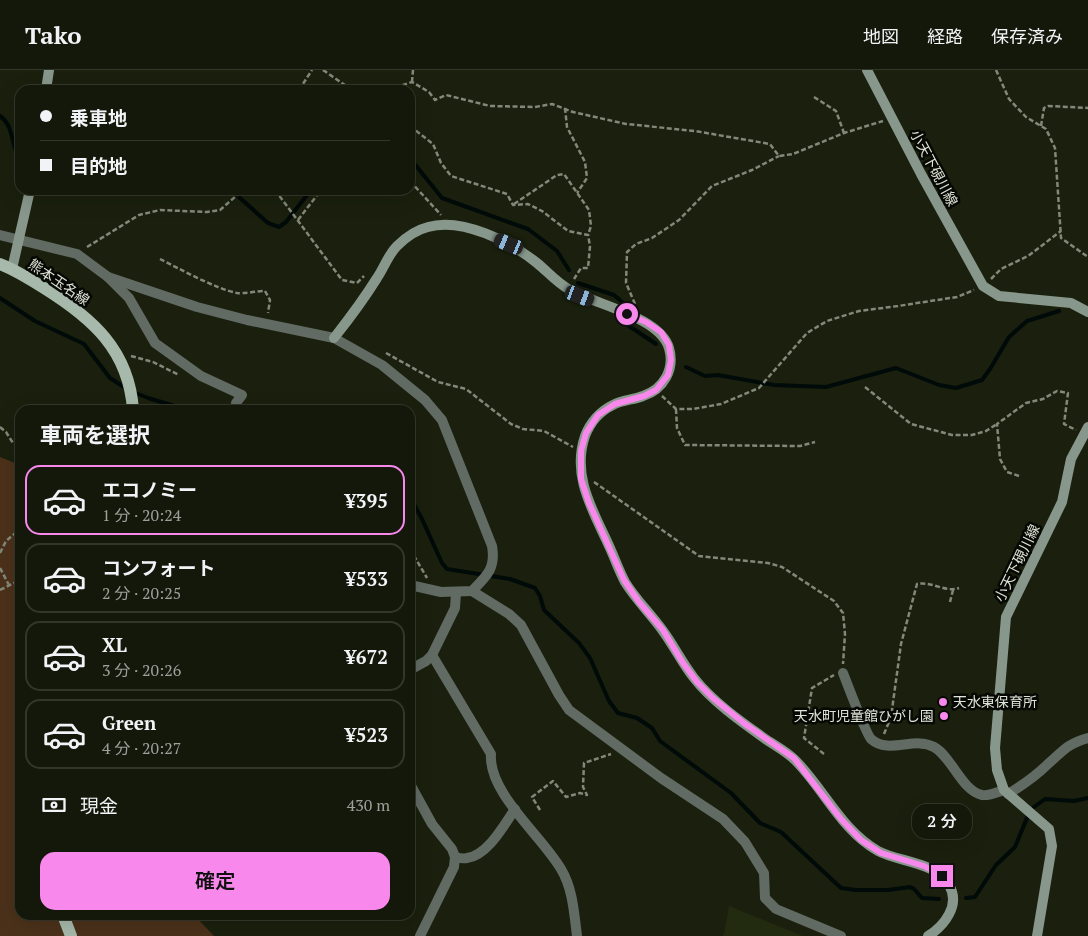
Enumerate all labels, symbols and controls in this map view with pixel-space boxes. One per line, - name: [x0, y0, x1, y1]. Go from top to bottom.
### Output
- text: Tako: [25, 19, 82, 51]
- text: 地図: [863, 24, 899, 48]
- text: 経路: [927, 24, 963, 48]
- text: 保存済み: [991, 24, 1063, 48]
- text: 乗車地: [70, 105, 127, 130]
- street label: 小天下硯川線: [906, 126, 963, 209]
- text: 目的地: [70, 153, 127, 178]
- car: [492, 231, 525, 257]
- street label: 熊本玉名線: [25, 254, 94, 309]
- car: [563, 284, 596, 308]
- route start: [616, 303, 638, 325]
- text: 車両を選択: [40, 420, 150, 449]
- text: エコノミー: [102, 477, 197, 502]
- icon: car: [42, 478, 87, 523]
- text: ¥395: [345, 488, 388, 513]
- text: 1 分 · 20:24: [102, 504, 181, 526]
- street label: 小天下硯川線: [990, 521, 1044, 605]
- text: コンフォート: [102, 555, 215, 580]
- icon: car: [42, 556, 87, 601]
- text: ¥533: [345, 566, 388, 591]
- text: 2 分 · 20:25: [102, 582, 181, 604]
- text: XL: [102, 632, 127, 657]
- icon: car: [42, 634, 87, 679]
- text: ¥672: [345, 644, 388, 669]
- text: 3 分 · 20:26: [102, 659, 181, 681]
- place label: 天水東保育所: [953, 692, 1037, 711]
- marker: 天水東保育所: [937, 696, 949, 708]
- place label: 天水町児童館ひがし園: [794, 706, 934, 725]
- text: Green: [102, 710, 156, 735]
- marker: 天水町児童館ひがし園: [938, 710, 950, 722]
- icon: car: [42, 712, 87, 757]
- text: ¥523: [345, 722, 388, 747]
- text: 4 分 · 20:27: [102, 737, 181, 759]
- icon: cash: [40, 791, 68, 819]
- text: 現金: [80, 793, 118, 818]
- text: 430 m: [347, 794, 390, 816]
- callout: 2 分: [912, 804, 972, 838]
- text: 2 分: [927, 810, 957, 832]
- button: 確定: [40, 852, 390, 910]
- route end: [931, 865, 953, 887]

